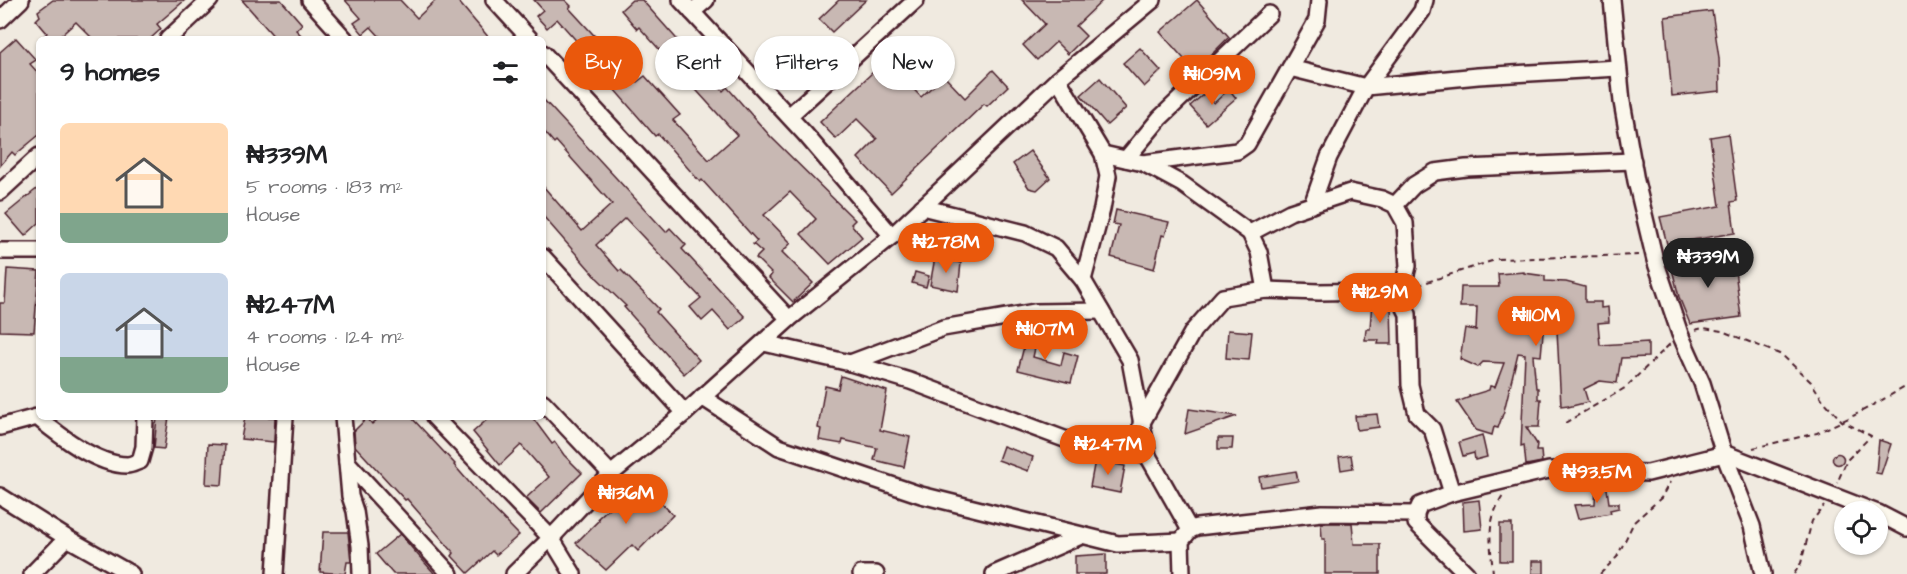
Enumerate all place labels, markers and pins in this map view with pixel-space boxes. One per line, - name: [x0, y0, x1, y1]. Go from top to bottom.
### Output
- pin: ₦109M: [1170, 55, 1254, 106]
- pin: ₦278M: [904, 223, 988, 274]
- pin: ₦339M: [1666, 238, 1750, 289]
- pin: ₦129M: [1338, 273, 1422, 324]
- pin: ₦110M: [1494, 296, 1578, 347]
- pin: ₦107M: [1003, 310, 1087, 361]
- pin: ₦247M: [1066, 425, 1150, 476]
- pin: ₦93.5M: [1548, 453, 1646, 504]
- pin: ₦136M: [584, 474, 668, 525]

